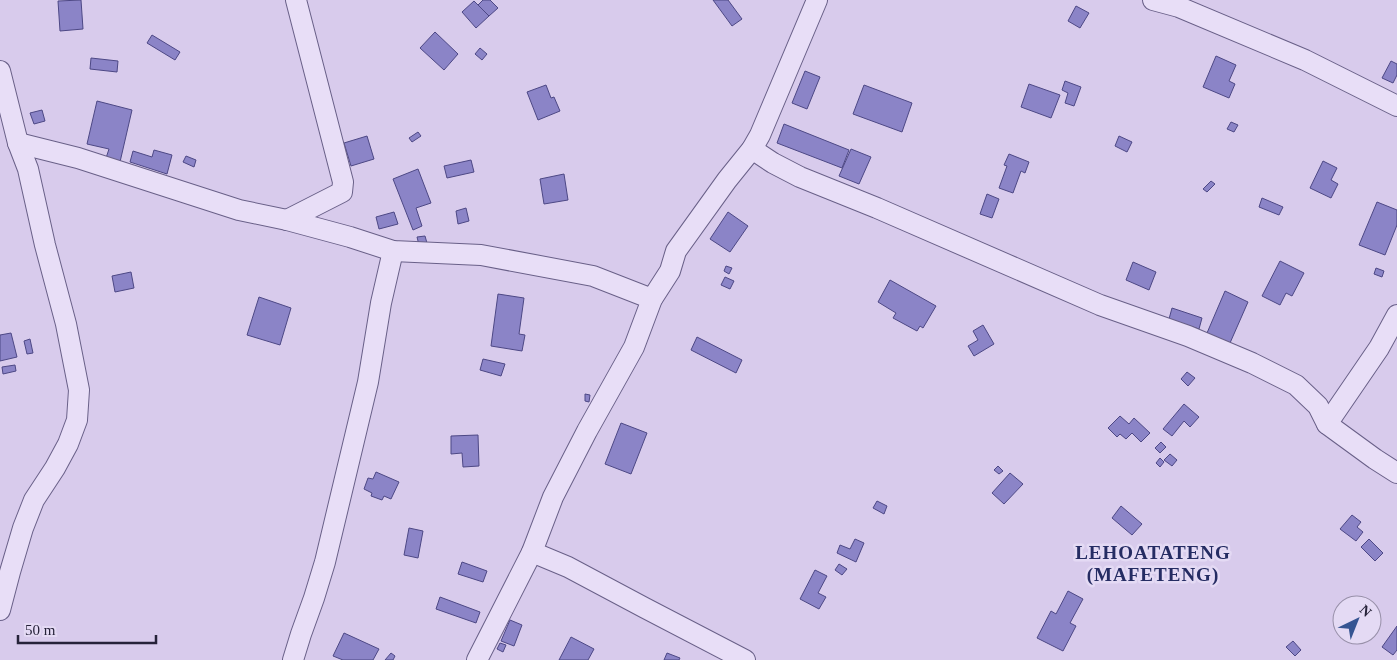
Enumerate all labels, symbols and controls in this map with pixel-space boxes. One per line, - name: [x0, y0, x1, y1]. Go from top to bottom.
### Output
- district label: LEHOATATENG (MAFETENG): [1075, 542, 1231, 586]
- north arrow: [1332, 595, 1382, 645]
- text: N: [1357, 602, 1374, 620]
- scale bar: [18, 612, 155, 644]
- text: 50 m: [25, 622, 56, 638]

